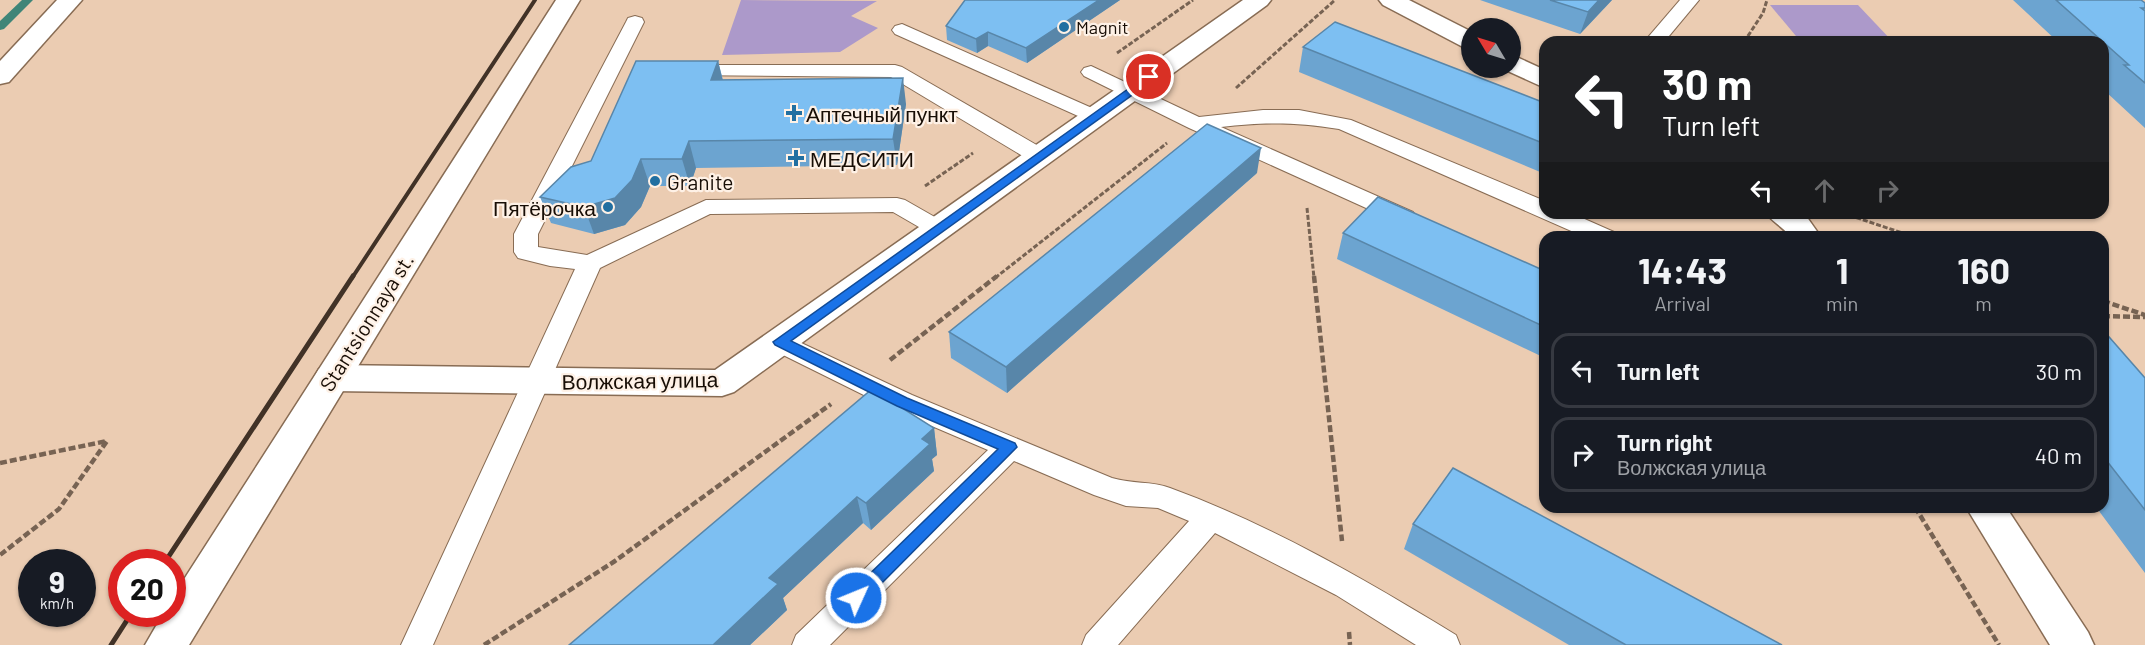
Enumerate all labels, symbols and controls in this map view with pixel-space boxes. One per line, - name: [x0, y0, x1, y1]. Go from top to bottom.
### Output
- place label: Magnit: [1076, 16, 1129, 38]
- north arrow: [1461, 18, 1521, 78]
- map controls: [1461, 18, 1521, 78]
- marker: Magnit: [1057, 20, 1071, 34]
- pin: [1123, 51, 1174, 102]
- text: 30 m: [1662, 58, 1752, 108]
- icon: arrive: [1132, 60, 1165, 93]
- icon: left: [1563, 60, 1641, 138]
- place label: Аптечный пункт: [806, 101, 958, 126]
- marker: Аптечный пункт: [787, 106, 801, 120]
- text: Turn left: [1662, 109, 1760, 141]
- place label: МЕДСИТИ: [810, 146, 914, 171]
- marker: МЕДСИТИ: [787, 149, 805, 167]
- place label: Granite: [667, 169, 733, 194]
- marker: Granite: [648, 174, 662, 188]
- icon: left: [1745, 174, 1778, 207]
- icon: ahead: [1808, 174, 1841, 207]
- icon: right: [1871, 174, 1904, 207]
- place label: Пятёрочка: [493, 195, 596, 220]
- marker: Пятёрочка: [601, 200, 615, 214]
- text: 14:43: [1638, 248, 1727, 291]
- text: 1: [1836, 248, 1848, 291]
- text: 160: [1957, 248, 2010, 291]
- street label: Stantsionnaya st.: [314, 249, 418, 395]
- text: Arrival: [1654, 291, 1710, 315]
- text: min: [1826, 291, 1858, 315]
- text: m: [1975, 291, 1992, 315]
- icon: left: [1566, 354, 1599, 387]
- text: Turn left: [1617, 358, 1700, 384]
- text: 30 m: [2036, 358, 2082, 384]
- street label: Волжская улица: [561, 366, 719, 394]
- text: Turn right: [1617, 429, 1712, 455]
- icon: right: [1566, 438, 1599, 471]
- text: 40 m: [2035, 442, 2082, 468]
- text: Волжская улица: [1617, 455, 1766, 479]
- speed limit sign: 20: [108, 549, 186, 627]
- text: 9: [49, 563, 65, 599]
- position arrow: [824, 566, 888, 630]
- text: km/h: [40, 594, 74, 612]

